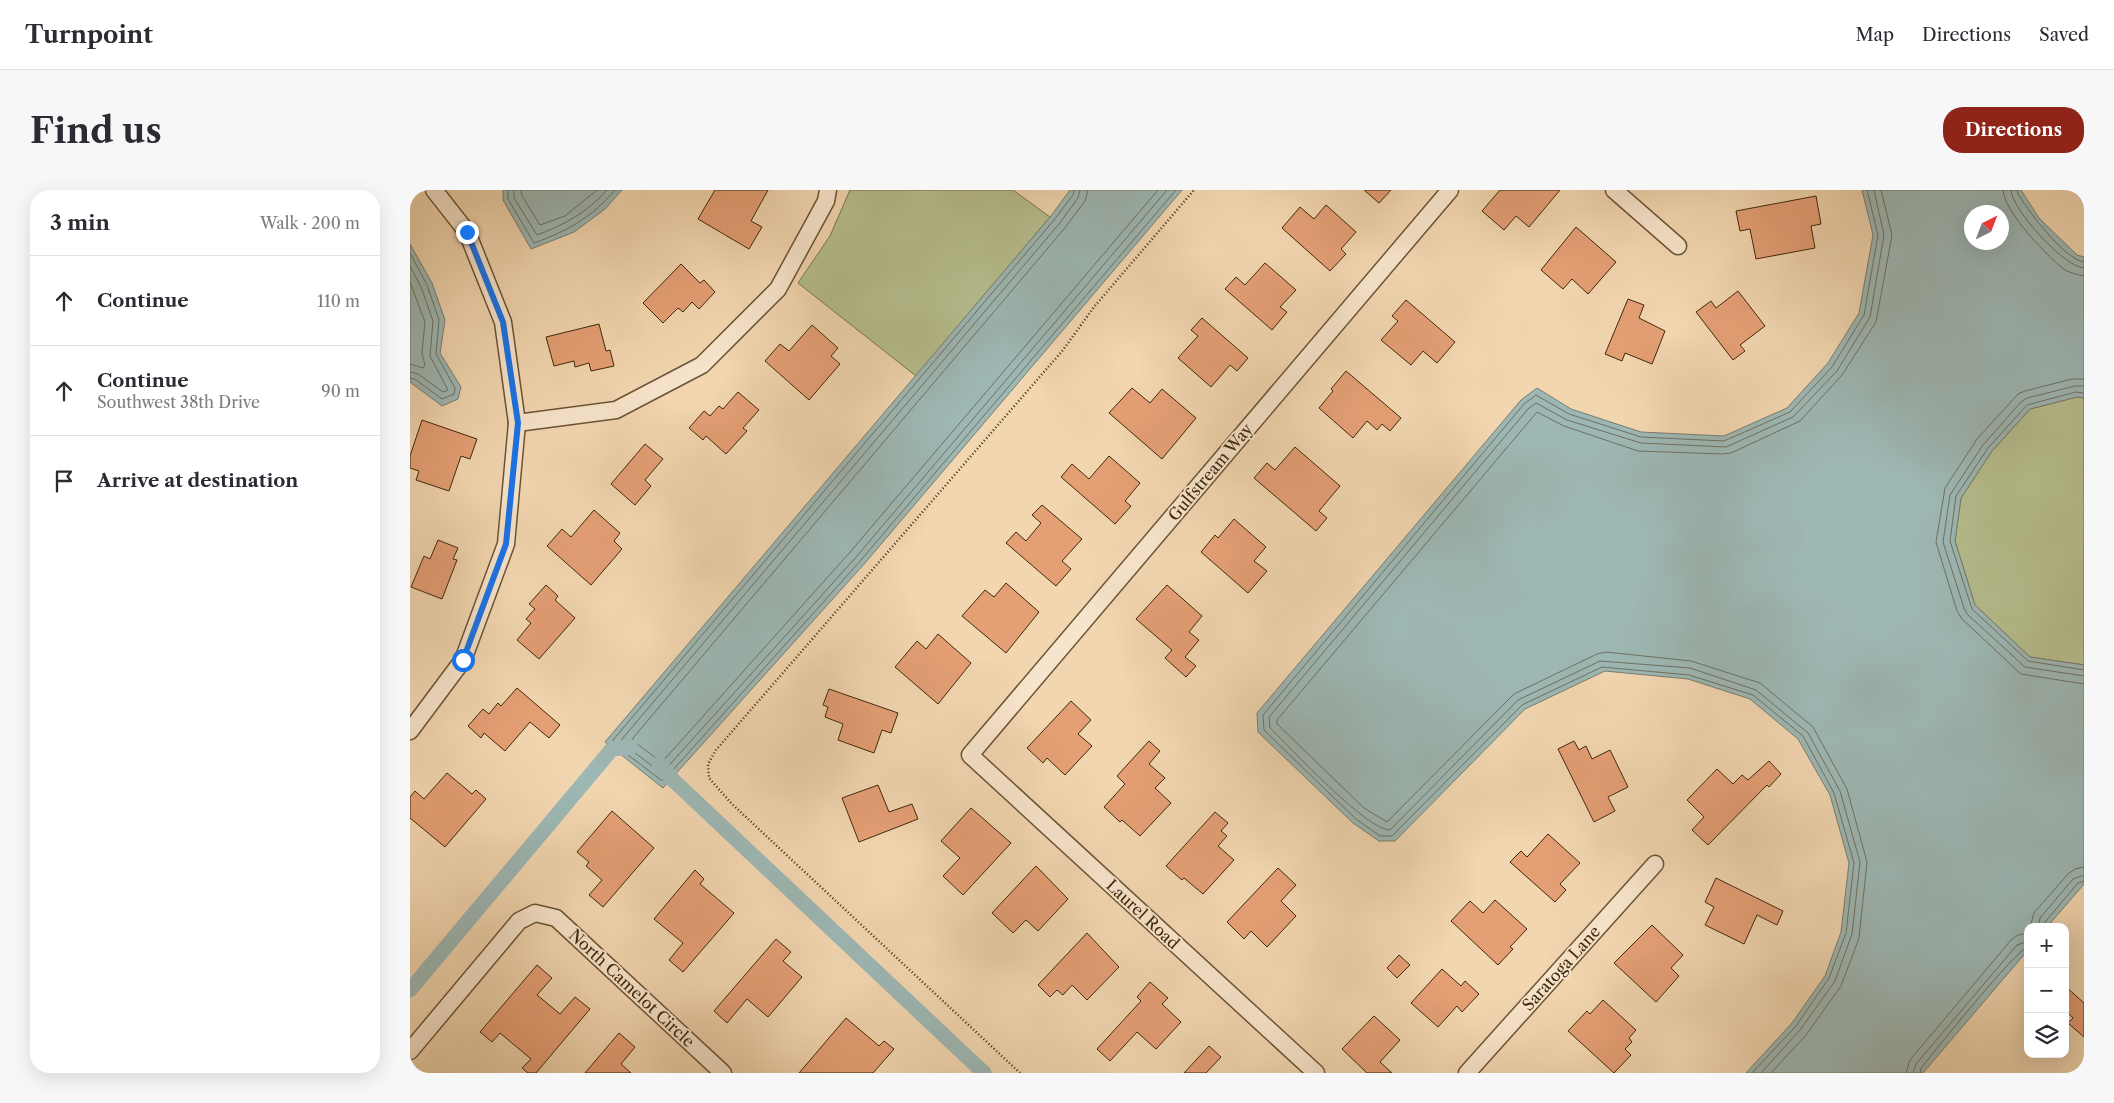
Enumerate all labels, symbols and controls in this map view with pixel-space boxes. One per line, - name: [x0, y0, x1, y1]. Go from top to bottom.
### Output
- text: Turnpoint: [25, 20, 153, 49]
- text: Map: [1855, 24, 1894, 46]
- text: Directions: [1922, 24, 2011, 46]
- text: Saved: [2039, 24, 2089, 46]
- button: Directions: [1943, 107, 2084, 153]
- text: Find us: [30, 109, 162, 152]
- north arrow: [1964, 205, 2009, 250]
- text: 3 min: [50, 210, 110, 235]
- text: Walk · 200 m: [260, 213, 360, 233]
- route end: [456, 221, 479, 244]
- icon: ahead: [50, 287, 78, 315]
- text: Continue: [97, 289, 189, 312]
- text: 110 m: [317, 291, 360, 311]
- text: Continue: [97, 369, 189, 392]
- icon: ahead: [50, 377, 78, 405]
- text: 90 m: [321, 381, 360, 401]
- text: Southwest 38th Drive: [97, 392, 260, 412]
- street label: Gulfstream Way: [1163, 418, 1257, 525]
- icon: arrive: [50, 467, 78, 495]
- text: Arrive at destination: [97, 469, 298, 492]
- route start: [452, 649, 475, 672]
- street label: Laurel Road: [1102, 875, 1184, 953]
- street label: Saratoga Lane: [1518, 921, 1604, 1015]
- map controls: [2024, 923, 2069, 1058]
- button: +: [2024, 923, 2069, 968]
- street label: North Camelot Circle: [565, 925, 699, 1051]
- button: −: [2024, 968, 2069, 1013]
- button: layers: [2024, 1013, 2069, 1058]

